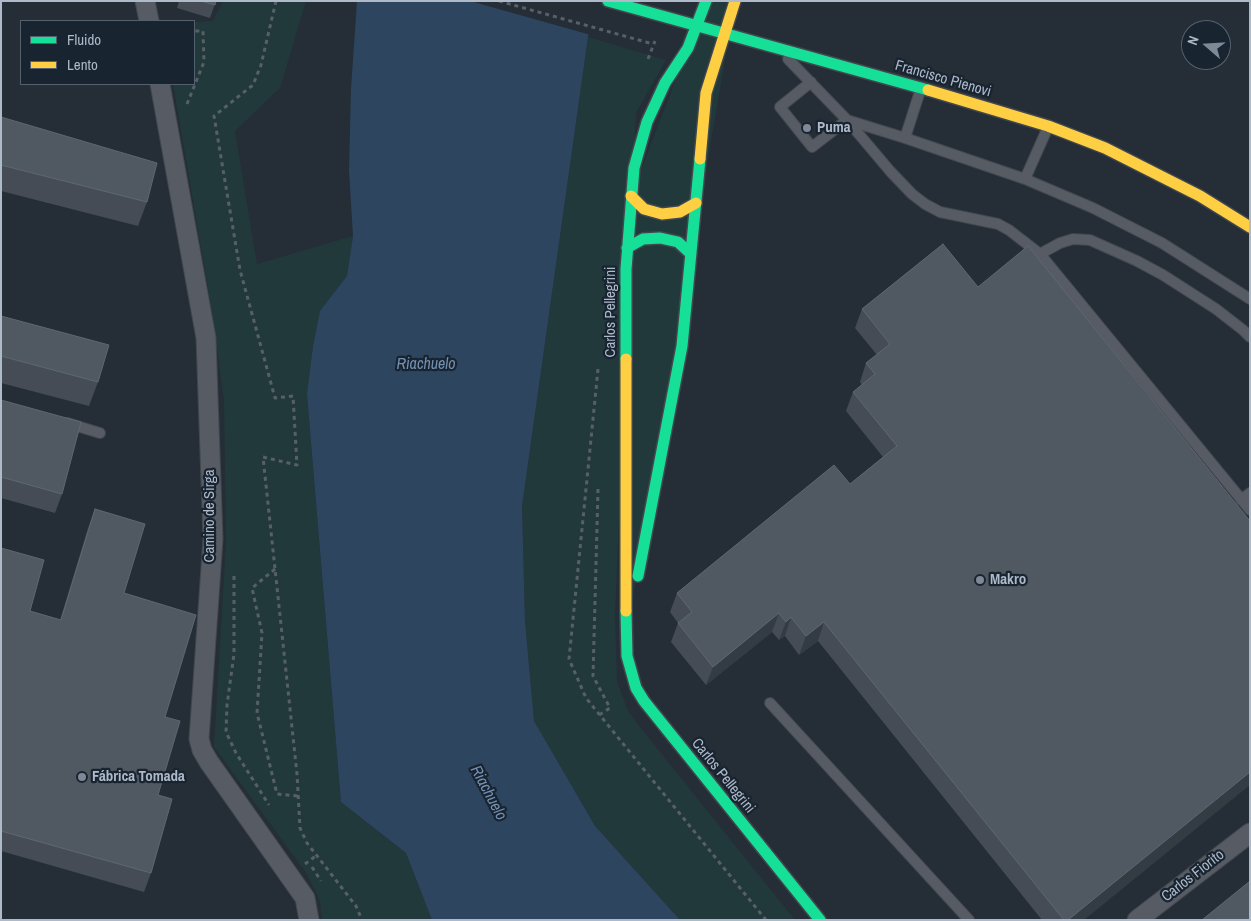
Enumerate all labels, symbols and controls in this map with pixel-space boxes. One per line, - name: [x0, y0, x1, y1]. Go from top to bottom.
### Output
- legend: [20, 20, 195, 85]
- north arrow: [1181, 20, 1231, 70]
- text: Fluido: [67, 29, 101, 50]
- text: N: [1183, 34, 1203, 47]
- text: Lento: [67, 54, 98, 75]
- street label: Francisco Pienovi: [893, 57, 993, 101]
- place label: Puma: [817, 119, 850, 137]
- marker: Puma: [801, 122, 813, 134]
- street label: Carlos Pellegrini: [602, 267, 620, 357]
- water label: Riachuelo: [396, 355, 456, 375]
- street label: Camino de Sirga: [201, 470, 219, 562]
- place label: Makro: [990, 571, 1026, 589]
- marker: Makro: [974, 574, 986, 586]
- street label: Carlos Pellegrini: [687, 735, 759, 817]
- water label: Riachuelo: [466, 762, 510, 824]
- place label: Fábrica Tomada: [92, 768, 185, 786]
- marker: Fábrica Tomada: [76, 771, 88, 783]
- street label: Carlos Fiorito: [1158, 846, 1228, 906]

